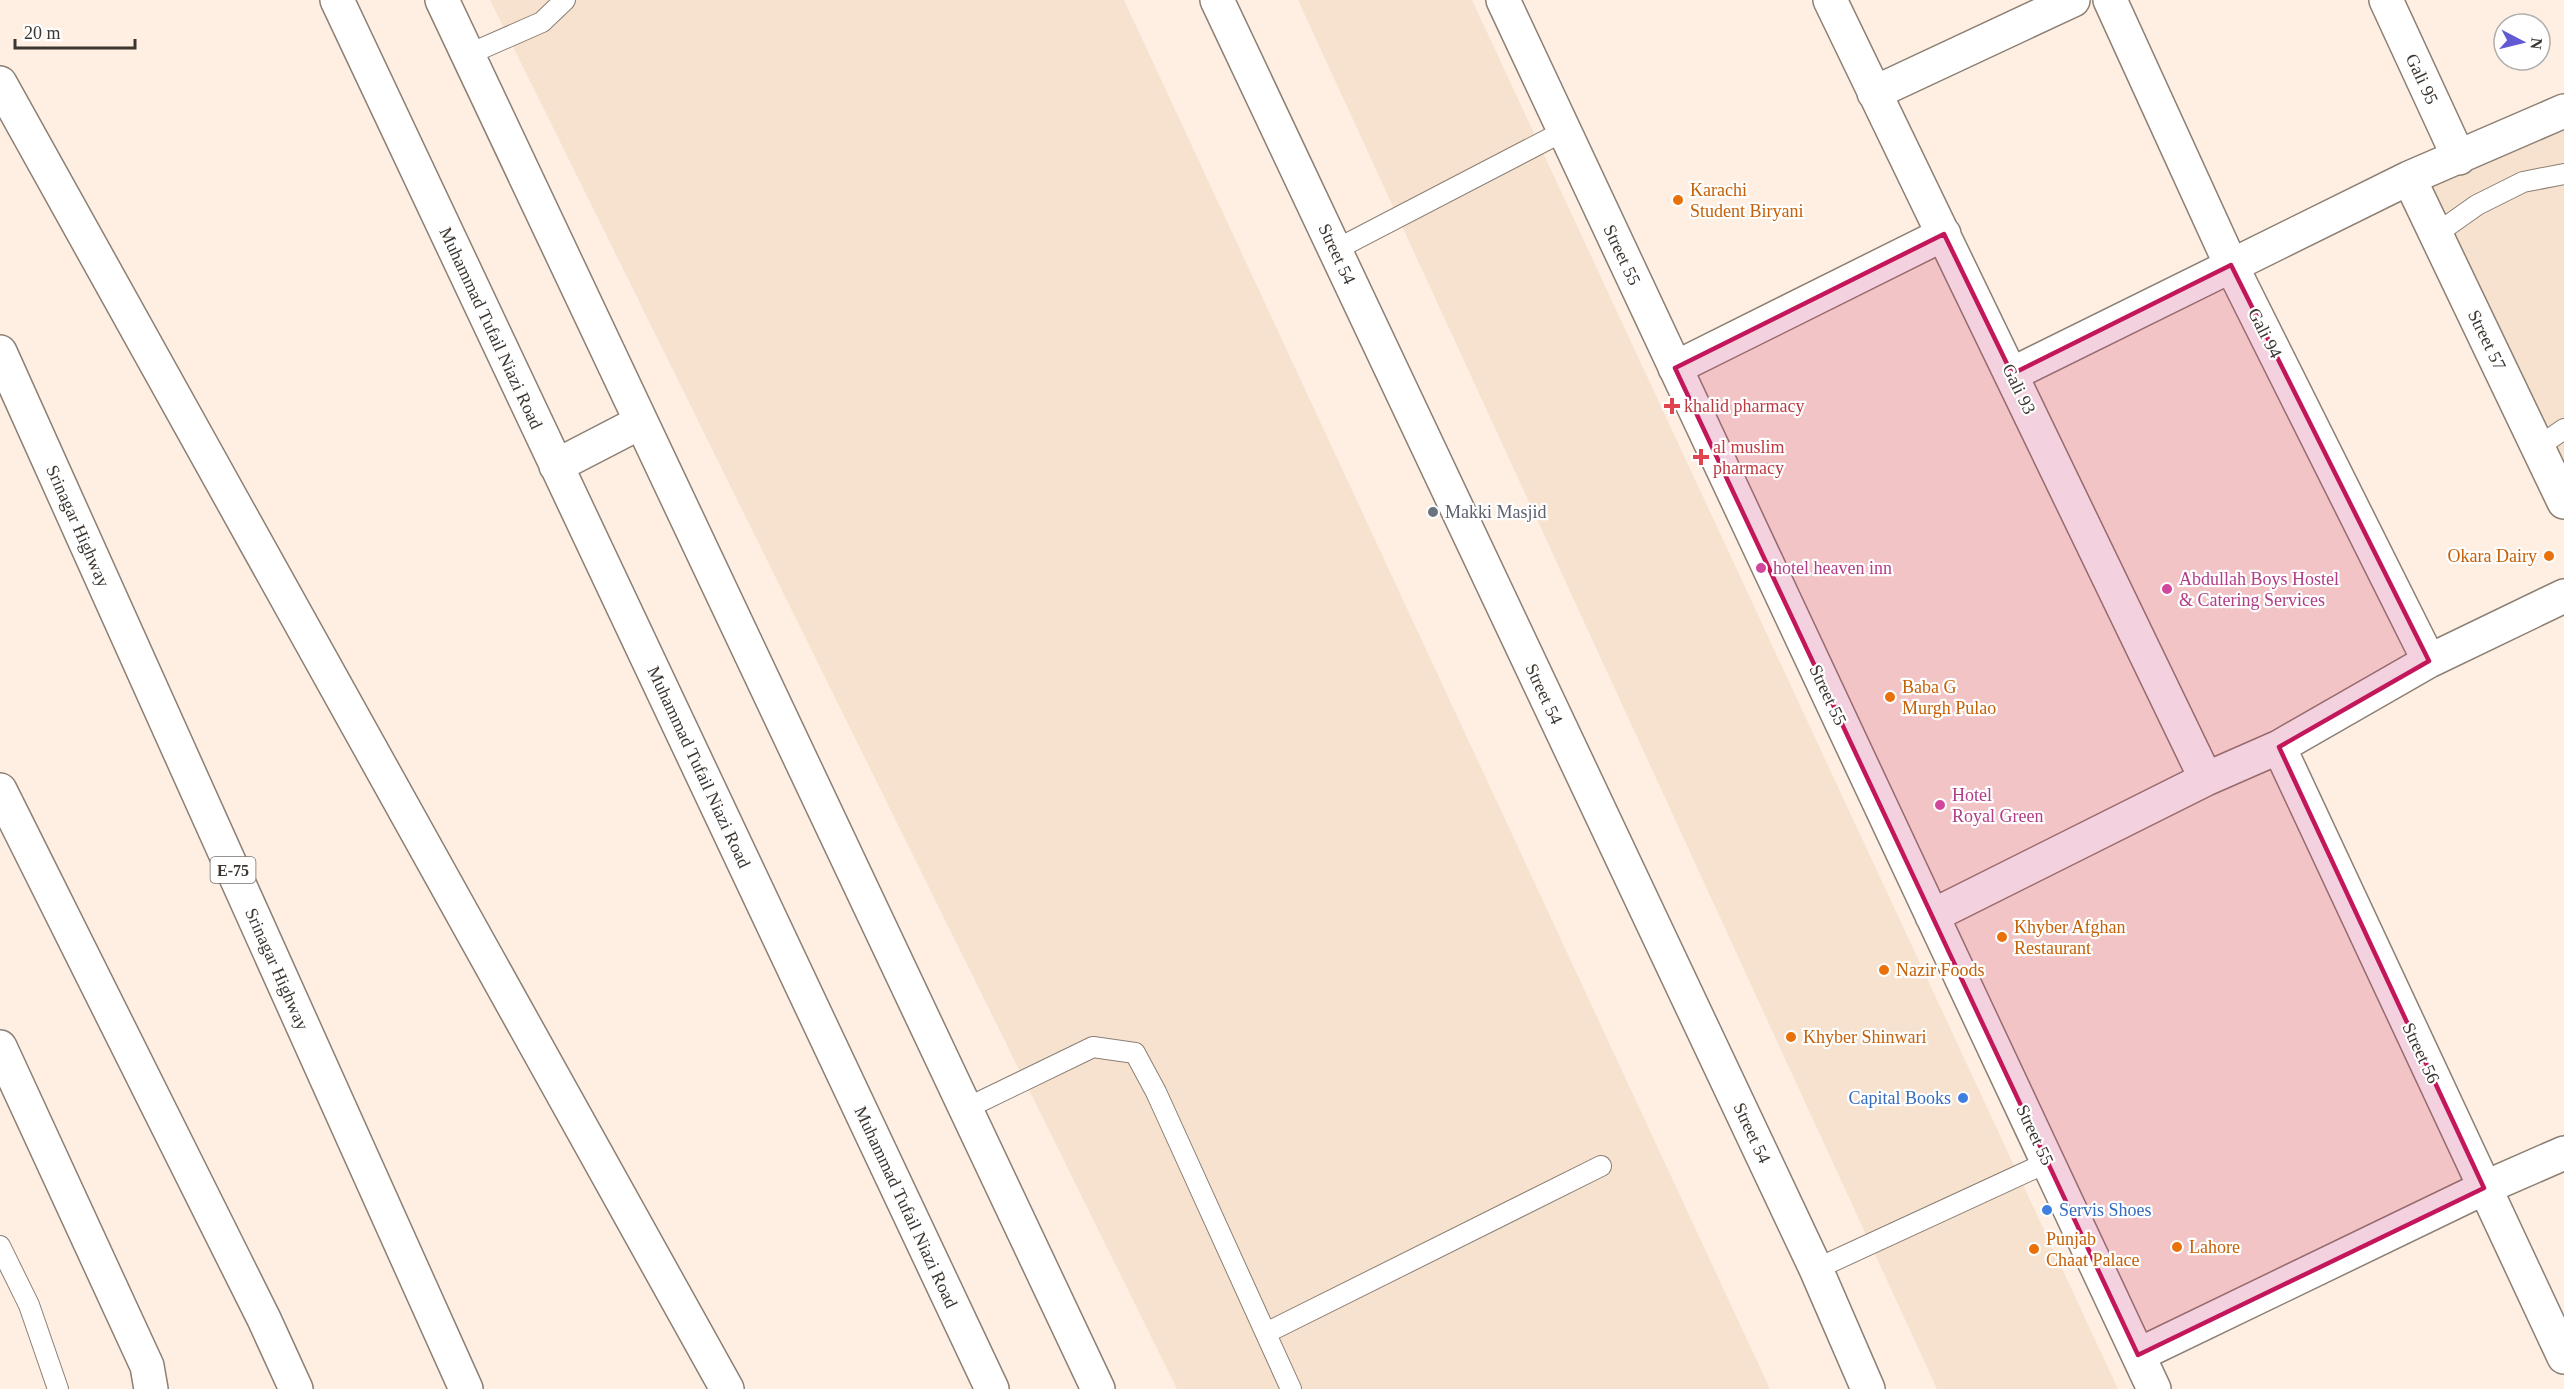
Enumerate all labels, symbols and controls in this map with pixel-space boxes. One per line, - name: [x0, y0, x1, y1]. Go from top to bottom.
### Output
- scale bar: [15, 12, 135, 50]
- north arrow: [2492, 12, 2552, 72]
- text: 20 m: [24, 23, 61, 43]
- text: N: [2527, 37, 2546, 51]
- street label: Gali 95: [2402, 51, 2442, 107]
- place label: Karachi Student Biryani: [1690, 180, 1804, 221]
- marker: Karachi Student Biryani: [1671, 193, 1685, 207]
- street label: Street 54: [1314, 221, 1360, 287]
- street label: Street 55: [1599, 222, 1645, 288]
- street label: Muhammad Tufail Niazi Road: [435, 224, 547, 432]
- street label: Gali 94: [2244, 305, 2286, 361]
- street label: Street 57: [2464, 307, 2510, 373]
- street label: Gali 93: [1998, 361, 2040, 417]
- place label: khalid pharmacy: [1684, 396, 1804, 416]
- marker: khalid pharmacy: [1665, 399, 1679, 413]
- place label: al muslim pharmacy: [1713, 437, 1785, 478]
- marker: al muslim pharmacy: [1694, 450, 1708, 464]
- street label: Srinagar Highway: [42, 462, 114, 590]
- place label: Makki Masjid: [1445, 502, 1547, 522]
- marker: Makki Masjid: [1426, 505, 1440, 519]
- place label: Okara Dairy: [2448, 546, 2537, 566]
- marker: Okara Dairy: [2542, 549, 2556, 563]
- place label: hotel heaven inn: [1773, 558, 1892, 578]
- marker: hotel heaven inn: [1754, 561, 1768, 575]
- place label: Abdullah Boys Hostel & Catering Services: [2179, 569, 2339, 610]
- marker: Abdullah Boys Hostel & Catering Services: [2160, 582, 2174, 596]
- street label: Street 54: [1521, 661, 1567, 727]
- street label: Street 55: [1805, 662, 1851, 728]
- street label: Muhammad Tufail Niazi Road: [643, 663, 755, 871]
- place label: Baba G Murgh Pulao: [1902, 677, 1996, 718]
- marker: Baba G Murgh Pulao: [1883, 690, 1897, 704]
- place label: Hotel Royal Green: [1952, 785, 2043, 826]
- marker: Hotel Royal Green: [1933, 798, 1947, 812]
- road number: E-75: [210, 857, 256, 883]
- street label: Srinagar Highway: [241, 905, 313, 1033]
- place label: Khyber Afghan Restaurant: [2014, 917, 2125, 958]
- marker: Khyber Afghan Restaurant: [1995, 930, 2009, 944]
- place label: Nazir Foods: [1896, 960, 1985, 980]
- marker: Nazir Foods: [1877, 963, 1891, 977]
- street label: Street 56: [2398, 1020, 2444, 1086]
- place label: Khyber Shinwari: [1803, 1027, 1926, 1047]
- marker: Khyber Shinwari: [1784, 1030, 1798, 1044]
- place label: Capital Books: [1849, 1088, 1951, 1108]
- marker: Capital Books: [1956, 1091, 1970, 1105]
- street label: Street 54: [1729, 1100, 1775, 1166]
- street label: Street 55: [2012, 1102, 2058, 1168]
- street label: Muhammad Tufail Niazi Road: [850, 1103, 962, 1311]
- place label: Servis Shoes: [2059, 1200, 2152, 1220]
- marker: Servis Shoes: [2040, 1203, 2054, 1217]
- place label: Punjab Chaat Palace: [2046, 1229, 2139, 1270]
- place label: Lahore: [2189, 1237, 2240, 1257]
- marker: Lahore: [2170, 1240, 2184, 1254]
- marker: Punjab Chaat Palace: [2027, 1242, 2041, 1256]

